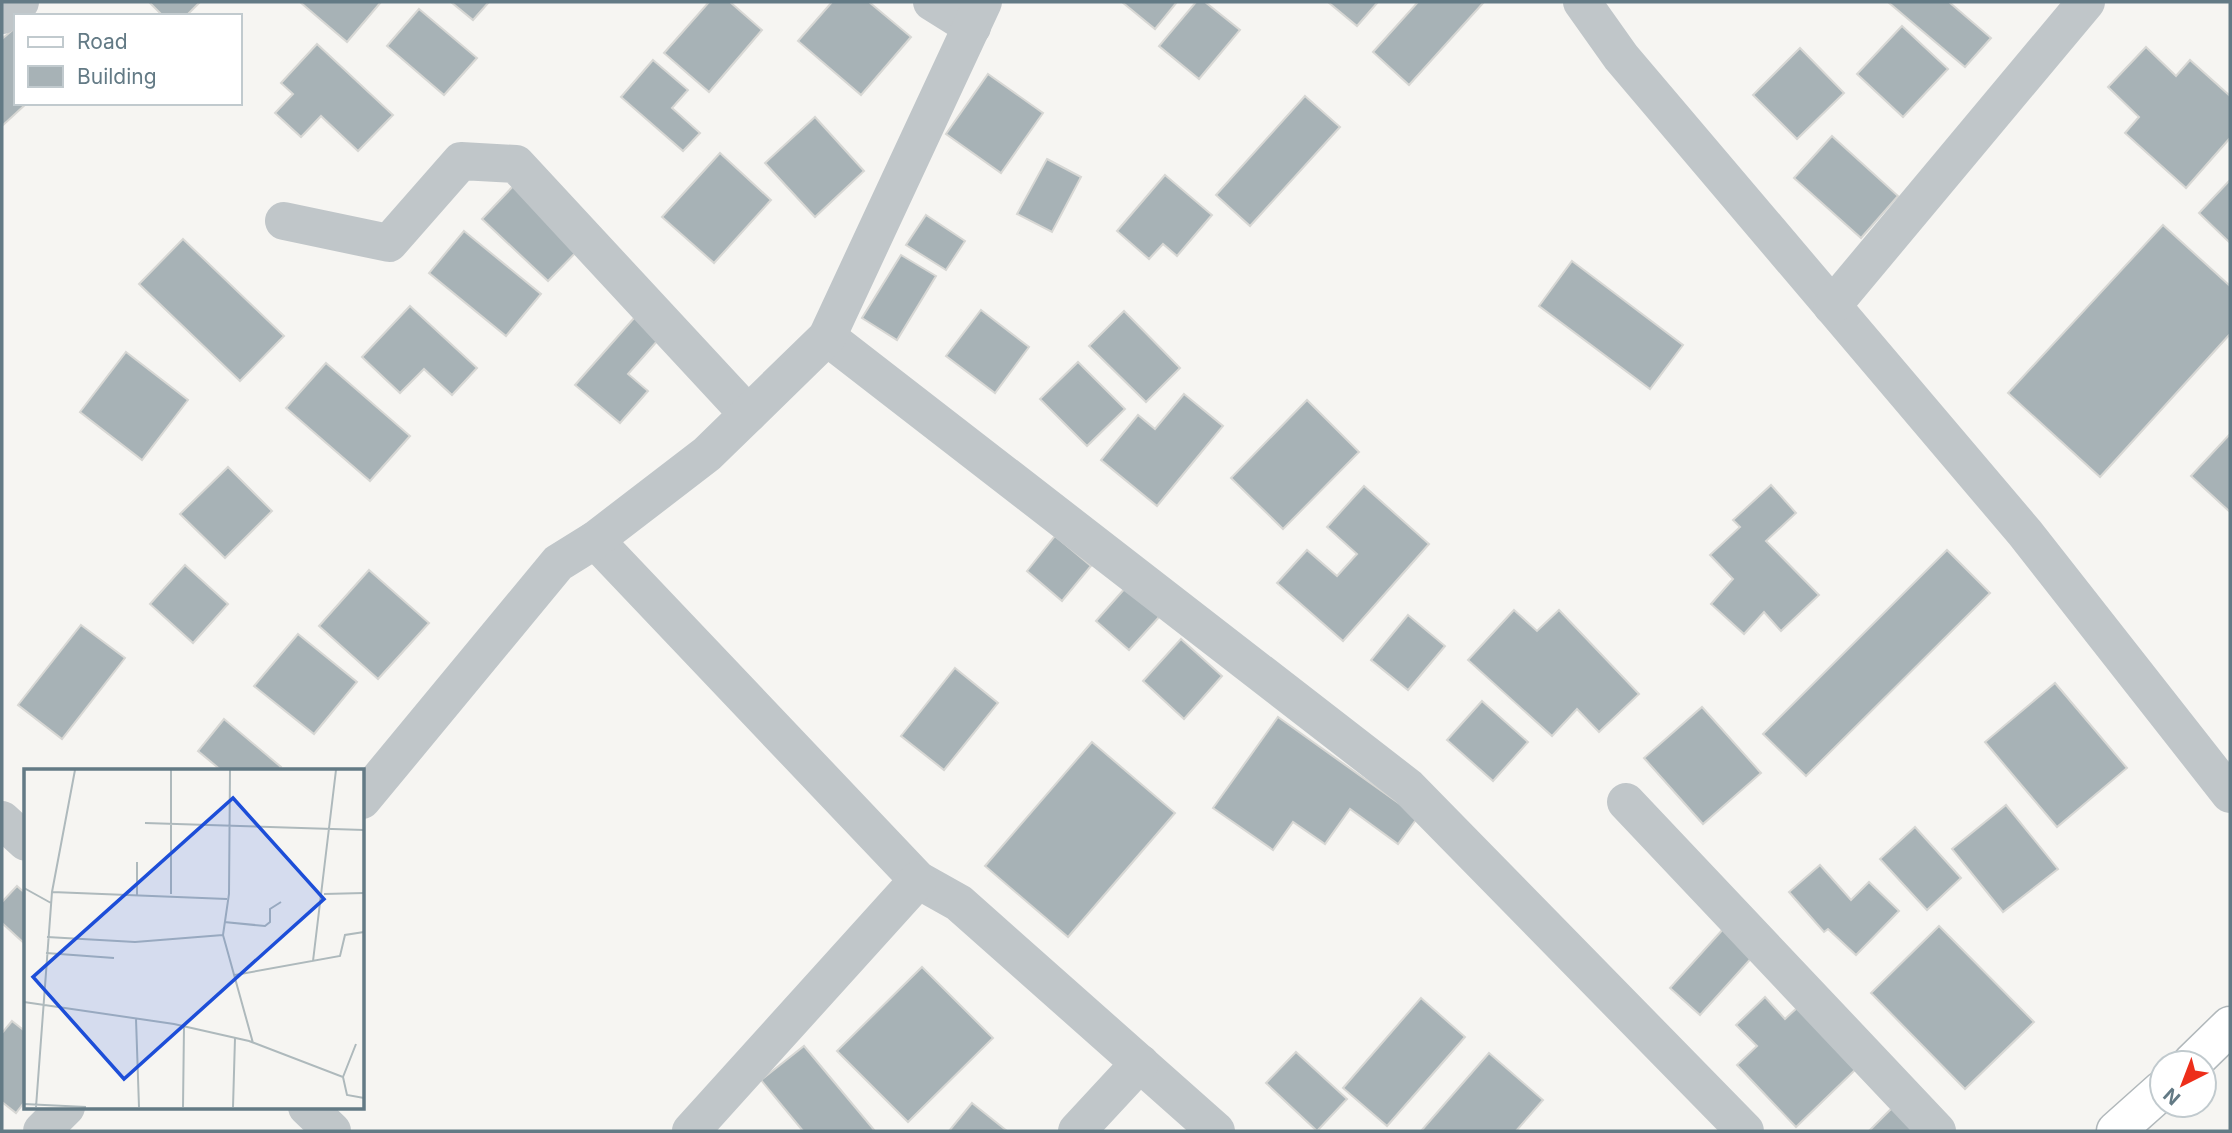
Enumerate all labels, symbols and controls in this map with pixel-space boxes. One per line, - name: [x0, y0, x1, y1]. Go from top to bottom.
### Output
- legend: [14, 14, 242, 105]
- text: Road: [77, 29, 128, 54]
- text: Building: [77, 64, 157, 89]
- inset map: [24, 769, 364, 1108]
- north arrow: [2148, 1049, 2218, 1119]
- text: N: [2159, 1083, 2185, 1110]

